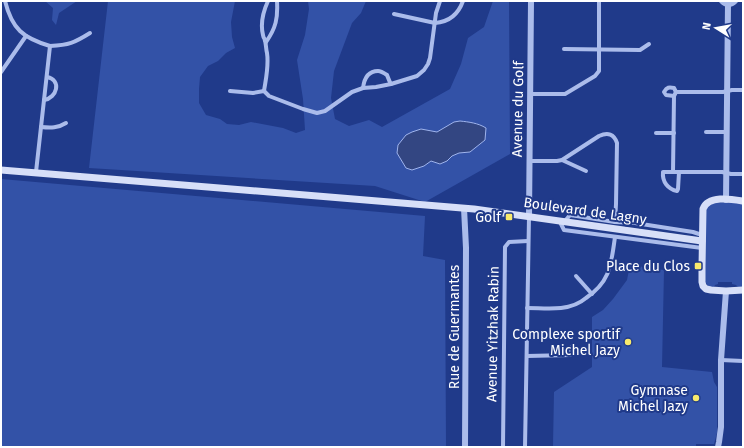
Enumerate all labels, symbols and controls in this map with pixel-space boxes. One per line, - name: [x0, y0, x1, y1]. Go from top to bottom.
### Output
- north arrow: [696, 8, 736, 48]
- text: N: [700, 21, 714, 31]
- street label: Avenue du Golf: [509, 59, 527, 157]
- street label: Boulevard de Lagny: [522, 194, 648, 228]
- place label: Golf: [475, 209, 502, 226]
- marker: Golf: [504, 212, 514, 222]
- place label: Place du Clos: [606, 258, 690, 275]
- marker: Place du Clos: [693, 261, 703, 271]
- street label: Rue de Guermantes: [446, 264, 463, 389]
- street label: Avenue Yitzhak Rabin: [483, 266, 503, 402]
- place label: Complexe sportif Michel Jazy: [512, 326, 621, 359]
- marker: Complexe sportif Michel Jazy: [623, 337, 633, 347]
- place label: Gymnase Michel Jazy: [618, 382, 688, 415]
- marker: Gymnase Michel Jazy: [691, 393, 701, 403]

